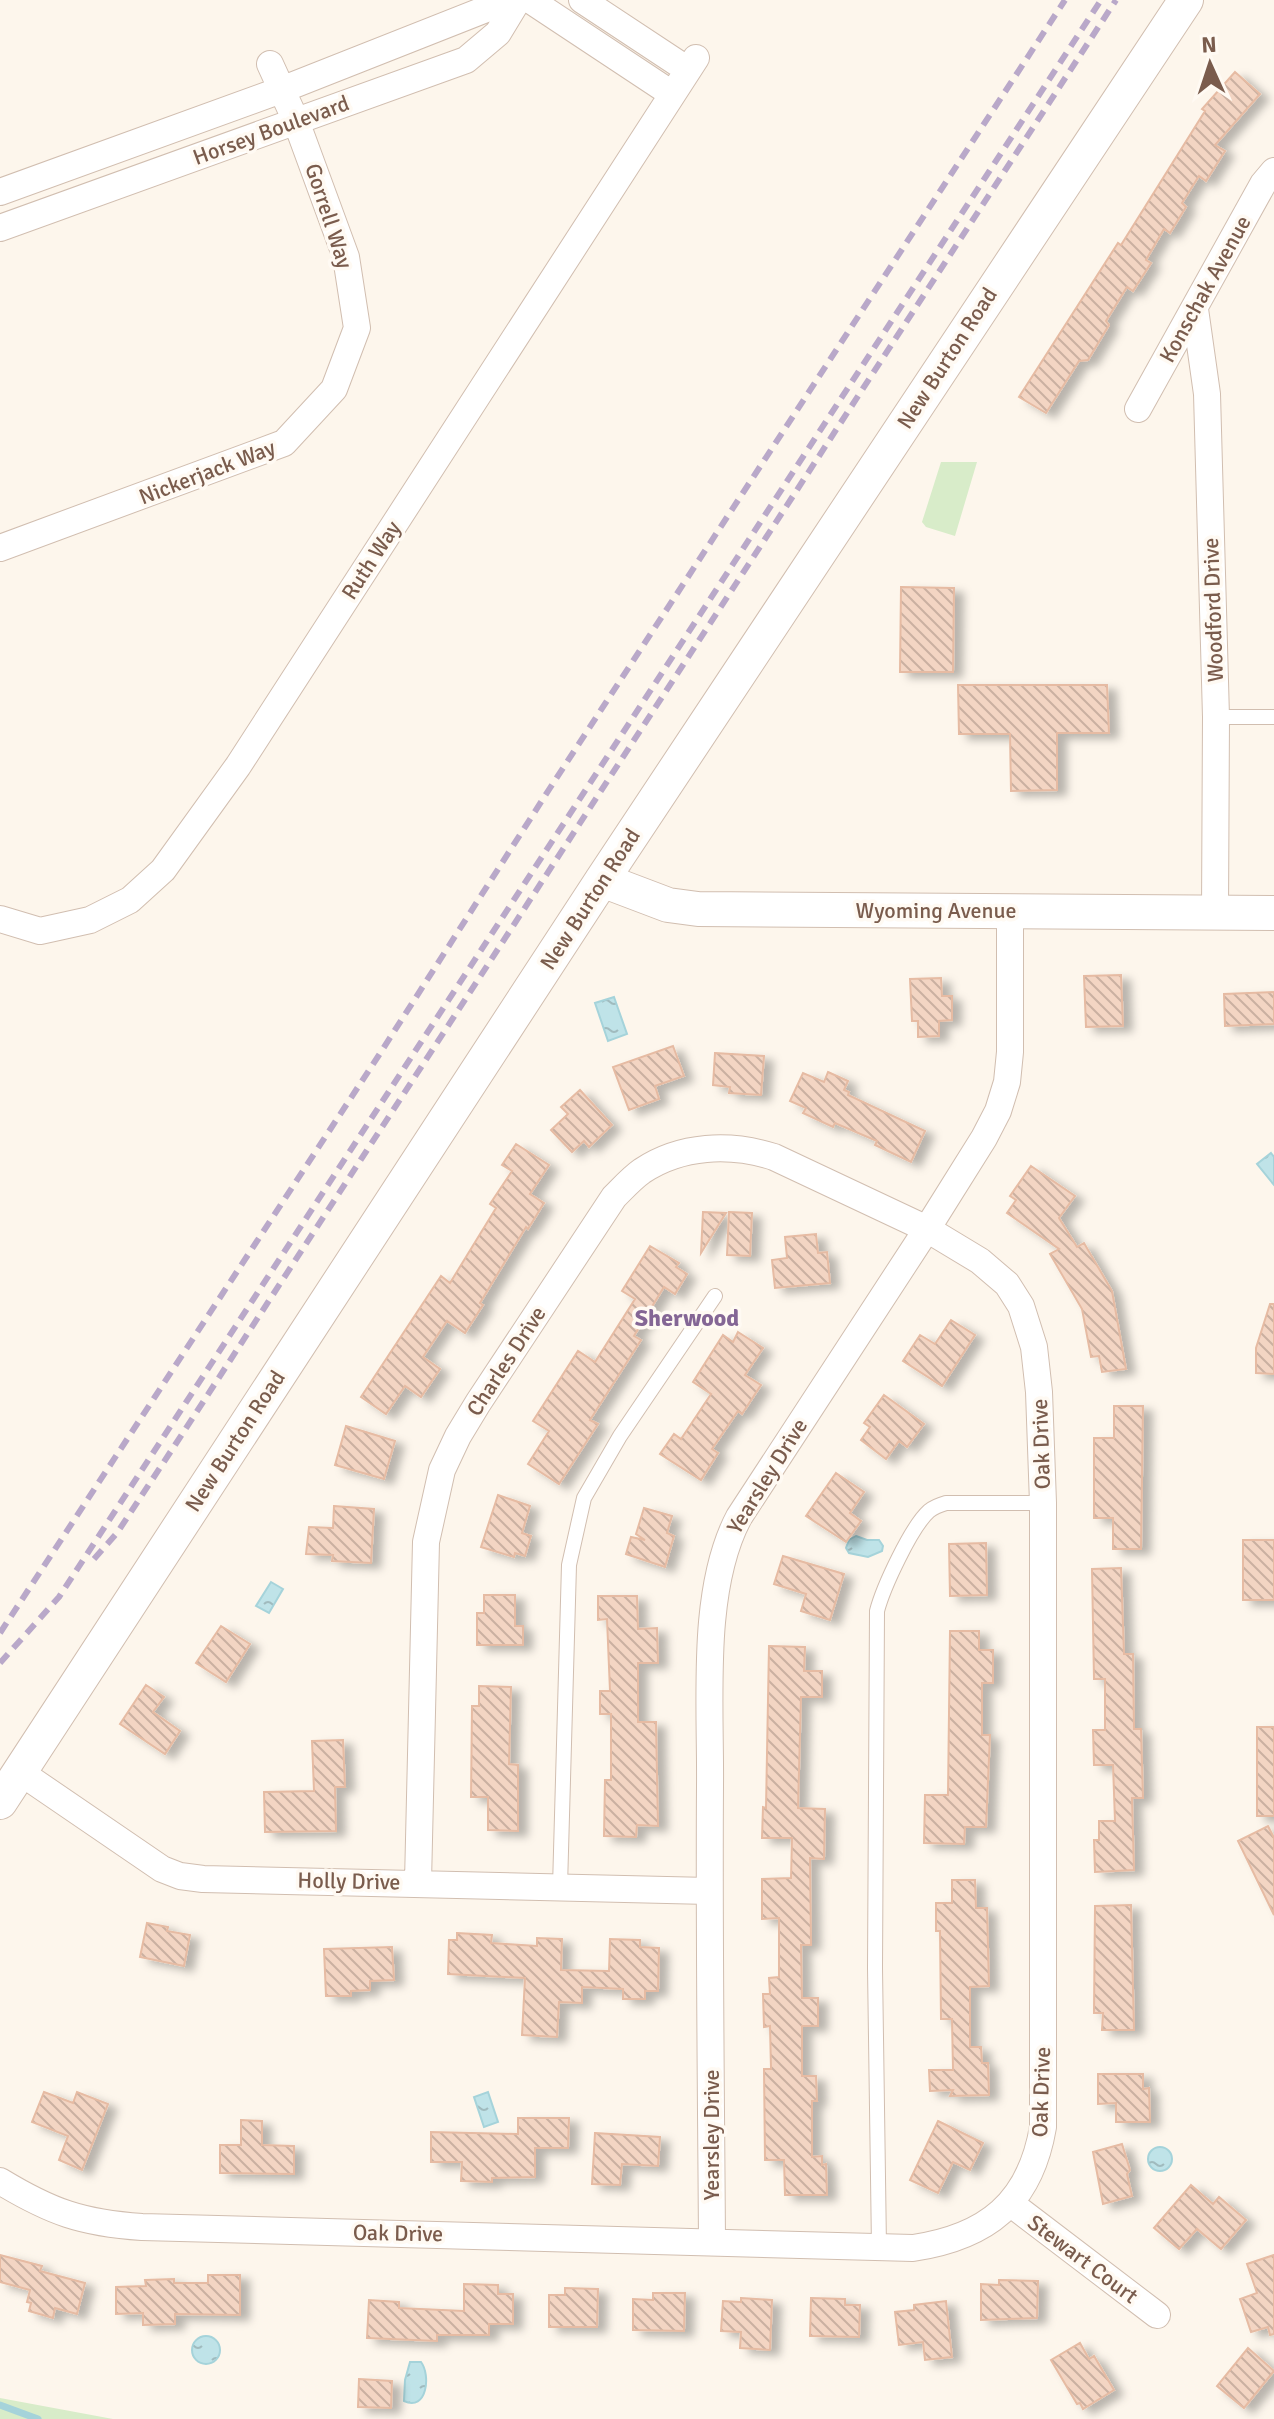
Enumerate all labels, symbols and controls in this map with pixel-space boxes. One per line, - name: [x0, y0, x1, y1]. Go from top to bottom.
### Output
- north arrow: [1170, 24, 1250, 104]
- text: N: [1201, 31, 1217, 58]
- street label: Horsey Boulevard: [189, 89, 353, 171]
- street label: Gorrell Way: [299, 160, 359, 273]
- street label: Konschak Avenue: [1153, 211, 1257, 367]
- street label: New Burton Road: [891, 282, 1003, 434]
- street label: Nickerjack Way: [135, 433, 280, 510]
- street label: Ruth Way: [336, 515, 407, 604]
- street label: Woodford Drive: [1197, 537, 1229, 683]
- street label: New Burton Road: [534, 823, 646, 975]
- street label: Wyoming Avenue: [856, 897, 1016, 924]
- street label: Charles Drive: [461, 1301, 551, 1421]
- district label: Sherwood: [635, 1303, 739, 1333]
- street label: New Burton Road: [179, 1365, 291, 1517]
- street label: Oak Drive: [1026, 1398, 1056, 1490]
- street label: Yearsley Drive: [721, 1413, 813, 1539]
- street label: Holly Drive: [297, 1867, 401, 1895]
- street label: Oak Drive: [1026, 2046, 1056, 2138]
- street label: Yearsley Drive: [698, 2070, 725, 2200]
- street label: Stewart Court: [1022, 2209, 1144, 2309]
- street label: Oak Drive: [353, 2219, 443, 2247]

